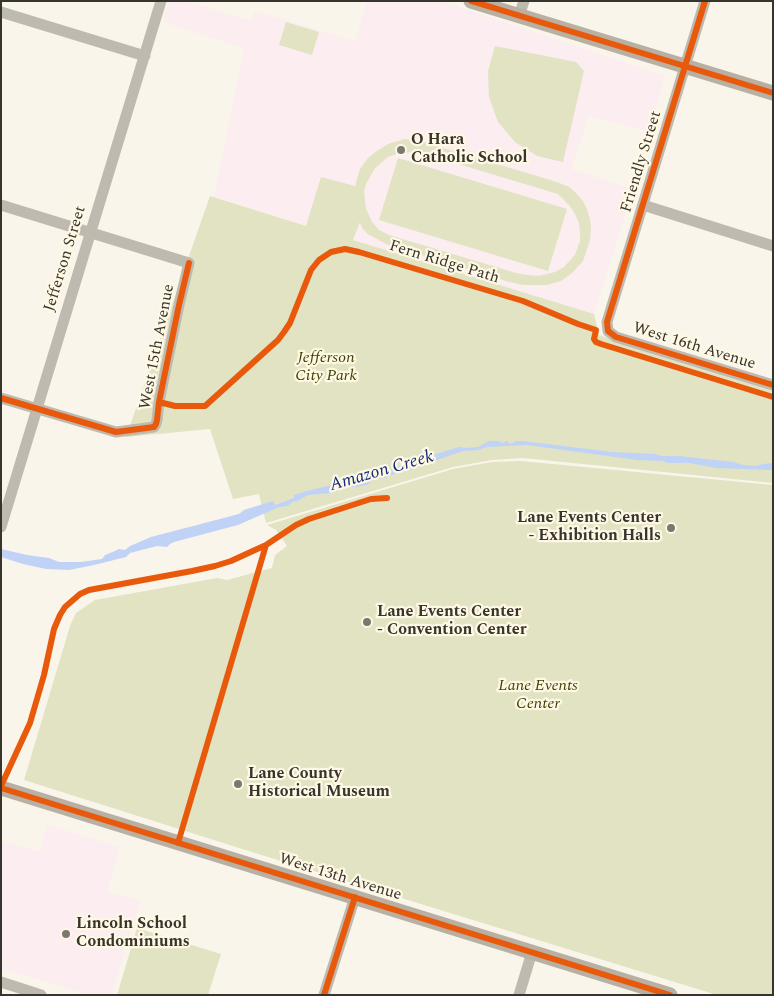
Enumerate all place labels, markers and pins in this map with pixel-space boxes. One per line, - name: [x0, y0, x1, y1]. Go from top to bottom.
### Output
- place label: O Hara Catholic School: [411, 131, 528, 169]
- marker: O Hara Catholic School: [395, 144, 407, 156]
- place label: Lane Events Center - Exhibition Halls: [517, 509, 661, 547]
- marker: Lane Events Center - Exhibition Halls: [665, 522, 677, 534]
- place label: Lane Events Center - Convention Center: [377, 603, 526, 641]
- marker: Lane Events Center - Convention Center: [361, 616, 373, 628]
- place label: Lane County Historical Museum: [248, 765, 390, 803]
- marker: Lane County Historical Museum: [232, 778, 244, 790]
- place label: Lincoln School Condominiums: [76, 915, 190, 953]
- marker: Lincoln School Condominiums: [60, 928, 72, 940]

